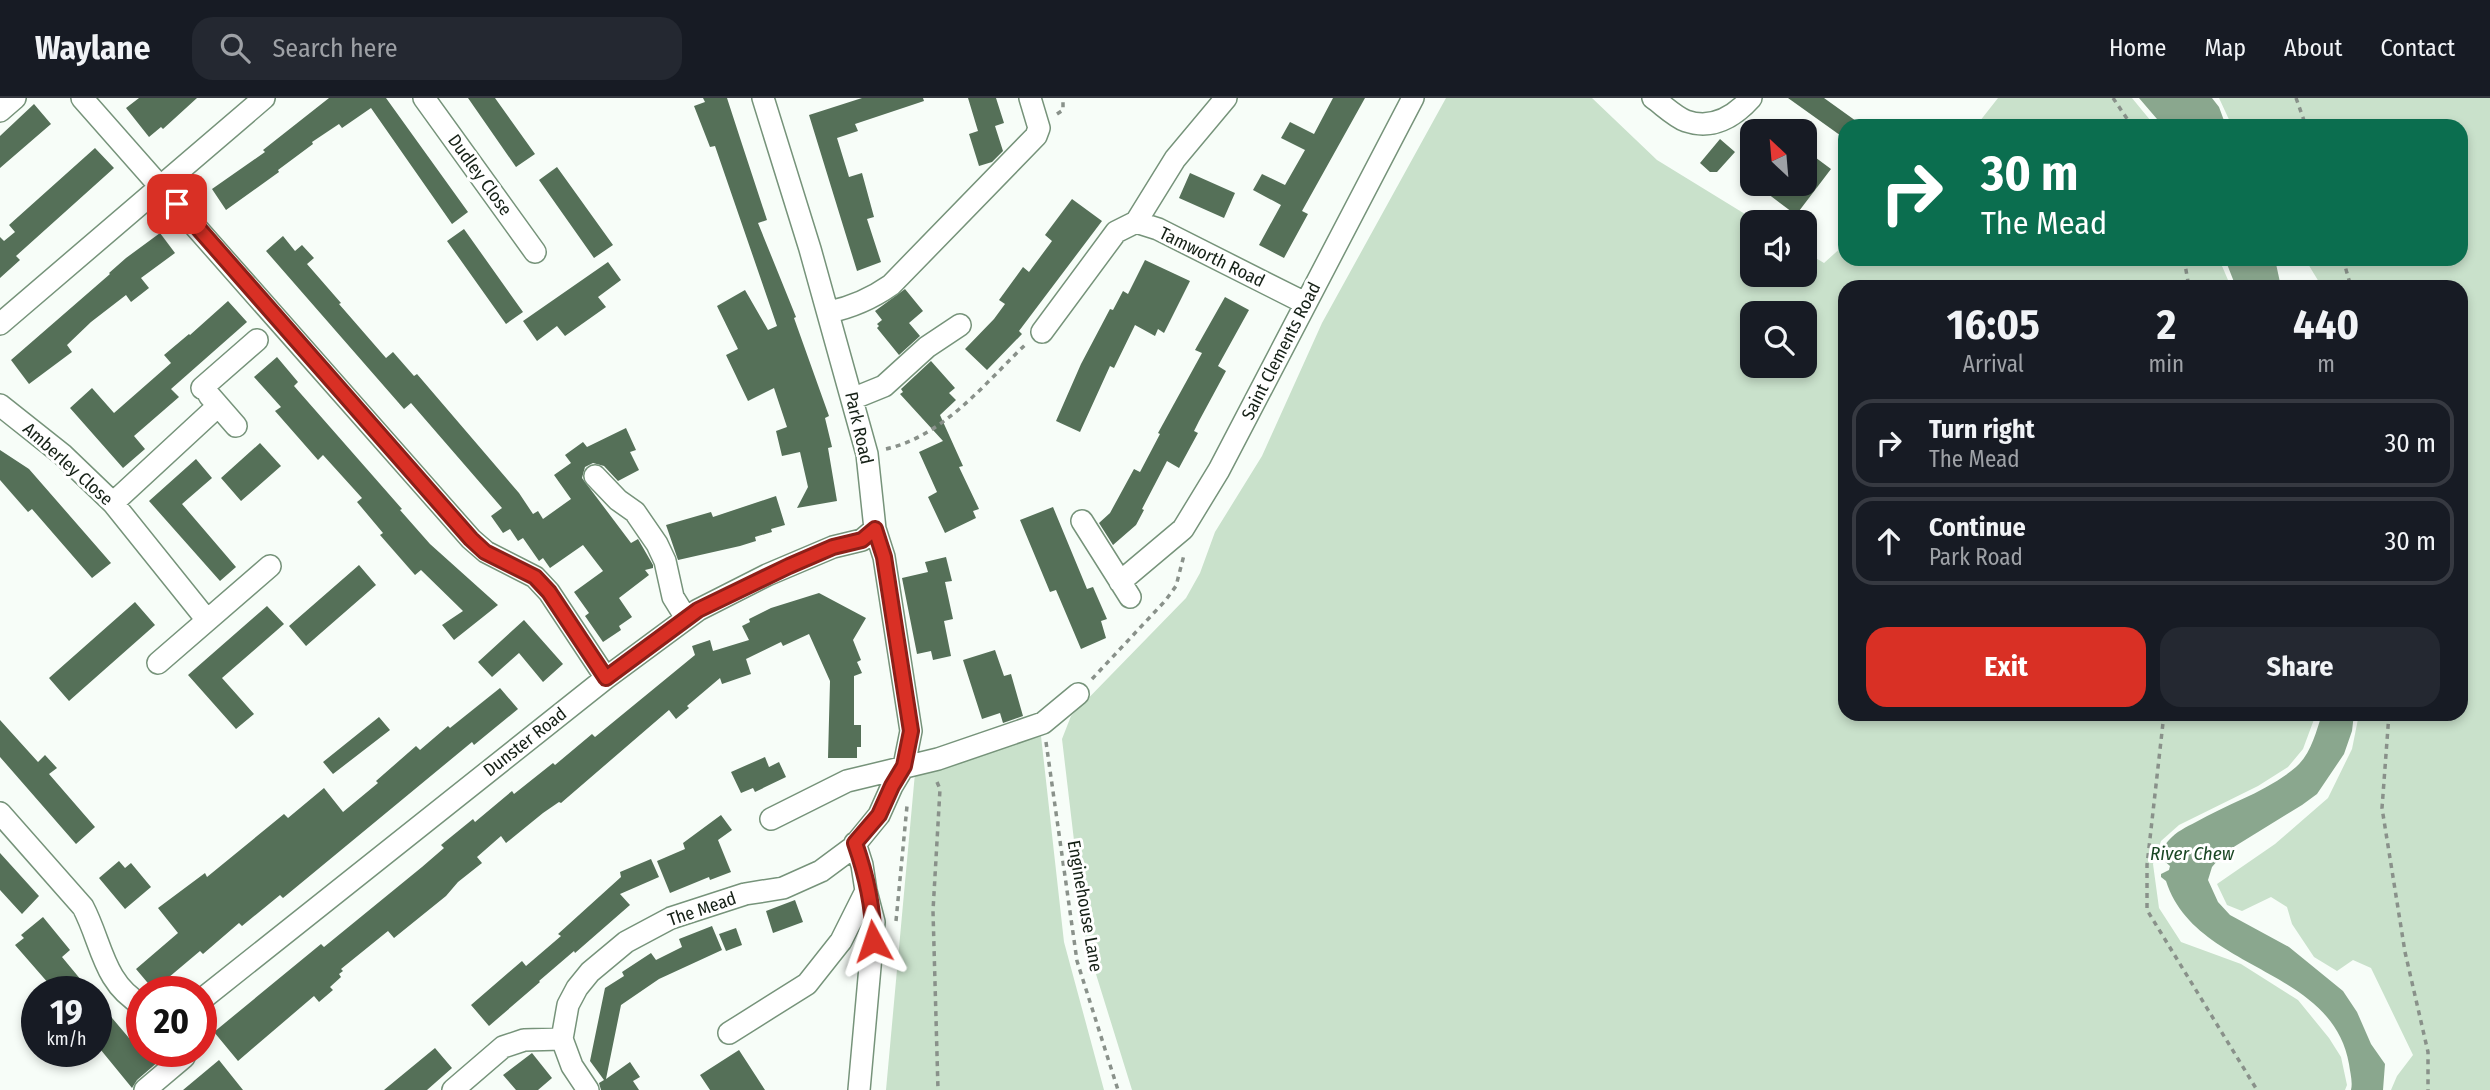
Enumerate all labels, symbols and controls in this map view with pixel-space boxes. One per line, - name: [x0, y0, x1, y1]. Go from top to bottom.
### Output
- search box: [192, 17, 682, 80]
- text: Waylane: [35, 28, 150, 68]
- icon: search: [216, 29, 254, 67]
- text: Search here: [272, 33, 398, 64]
- text: Home: [2109, 34, 2166, 62]
- text: Map: [2204, 34, 2246, 62]
- text: About: [2284, 34, 2342, 62]
- text: Contact: [2380, 34, 2455, 62]
- north arrow: [1740, 119, 1816, 196]
- map controls: [1740, 119, 1817, 378]
- street label: Dudley Close: [443, 130, 517, 220]
- text: 30 m: [1981, 144, 2079, 203]
- icon: right: [1866, 147, 1957, 238]
- pin: [147, 174, 207, 234]
- icon: arrive: [158, 185, 196, 223]
- text: The Mead: [1981, 204, 2107, 242]
- button: sound: [1740, 210, 1817, 287]
- street label: Tamworth Road: [1156, 222, 1268, 292]
- street label: Saint Clements Road: [1237, 278, 1325, 424]
- text: 16:05: [1947, 300, 2040, 350]
- text: 2: [2157, 300, 2176, 350]
- text: 440: [2293, 300, 2359, 350]
- button: search: [1740, 301, 1817, 378]
- text: Arrival: [1963, 350, 2024, 378]
- text: min: [2149, 350, 2184, 378]
- text: m: [2317, 350, 2335, 378]
- street label: Park Road: [840, 390, 878, 466]
- text: Turn right: [1929, 414, 2035, 445]
- street label: Amberley Close: [18, 418, 118, 510]
- icon: right: [1870, 424, 1908, 462]
- text: 30 m: [2385, 428, 2436, 459]
- text: The Mead: [1929, 445, 2020, 473]
- text: Continue: [1929, 512, 2026, 543]
- icon: ahead: [1870, 522, 1908, 560]
- text: 30 m: [2385, 526, 2436, 557]
- text: Park Road: [1929, 543, 2023, 571]
- button: Exit: [1866, 627, 2146, 707]
- button: Share: [2160, 627, 2440, 707]
- street label: Dunster Road: [479, 703, 571, 781]
- street label: Enginehouse Lane: [1063, 838, 1107, 974]
- water label: River Chew: [2150, 842, 2235, 865]
- street label: The Mead: [665, 887, 739, 931]
- position arrow: [836, 904, 910, 978]
- speed limit sign: 20: [126, 976, 217, 1067]
- text: 19: [50, 991, 83, 1033]
- text: km/h: [46, 1028, 87, 1050]

